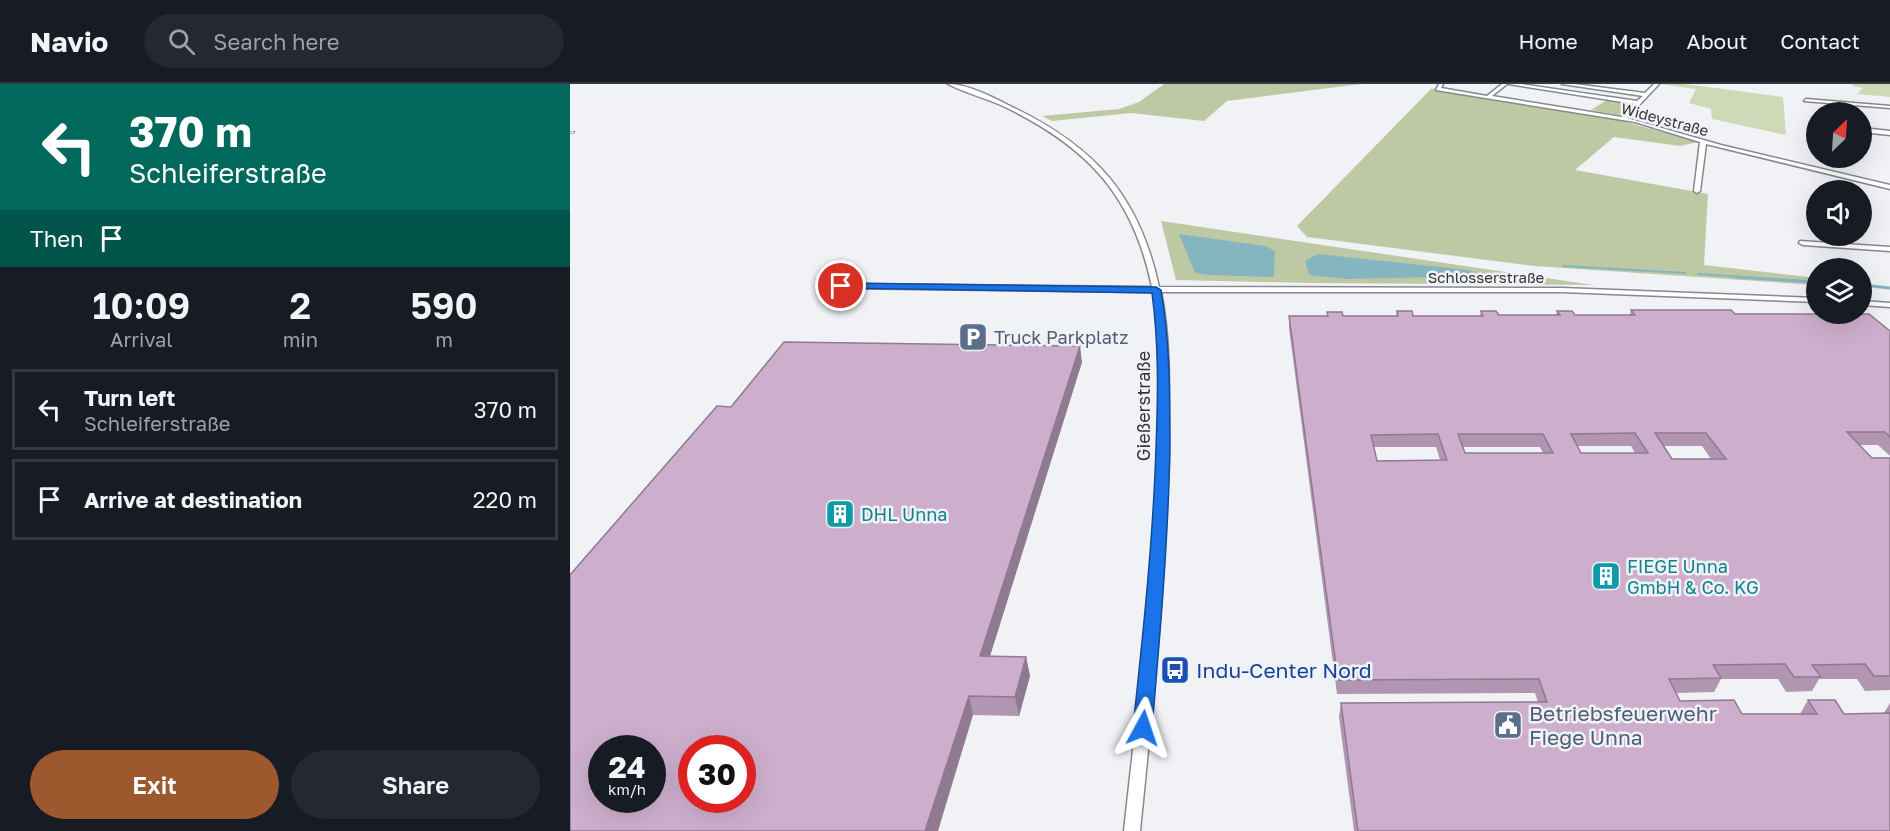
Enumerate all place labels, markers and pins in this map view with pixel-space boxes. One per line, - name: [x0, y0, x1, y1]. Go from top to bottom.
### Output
- pin: [815, 260, 866, 311]
- parking icon: Truck Parkplatz: [957, 321, 989, 353]
- place label: Truck Parkplatz: [994, 326, 1128, 348]
- building icon: DHL Unna: [824, 498, 856, 530]
- place label: DHL Unna: [861, 503, 948, 525]
- place label: FIEGE Unna GmbH & Co. KG: [1627, 555, 1759, 598]
- building icon: FIEGE Unna GmbH & Co. KG: [1590, 560, 1622, 592]
- bus stop icon: Indu-Center Nord: [1159, 654, 1191, 686]
- place label: Indu-Center Nord: [1196, 657, 1372, 683]
- place label: Betriebsfeuerwehr Fiege Unna: [1529, 700, 1717, 750]
- public building icon: Betriebsfeuerwehr Fiege Unna: [1492, 709, 1524, 741]

